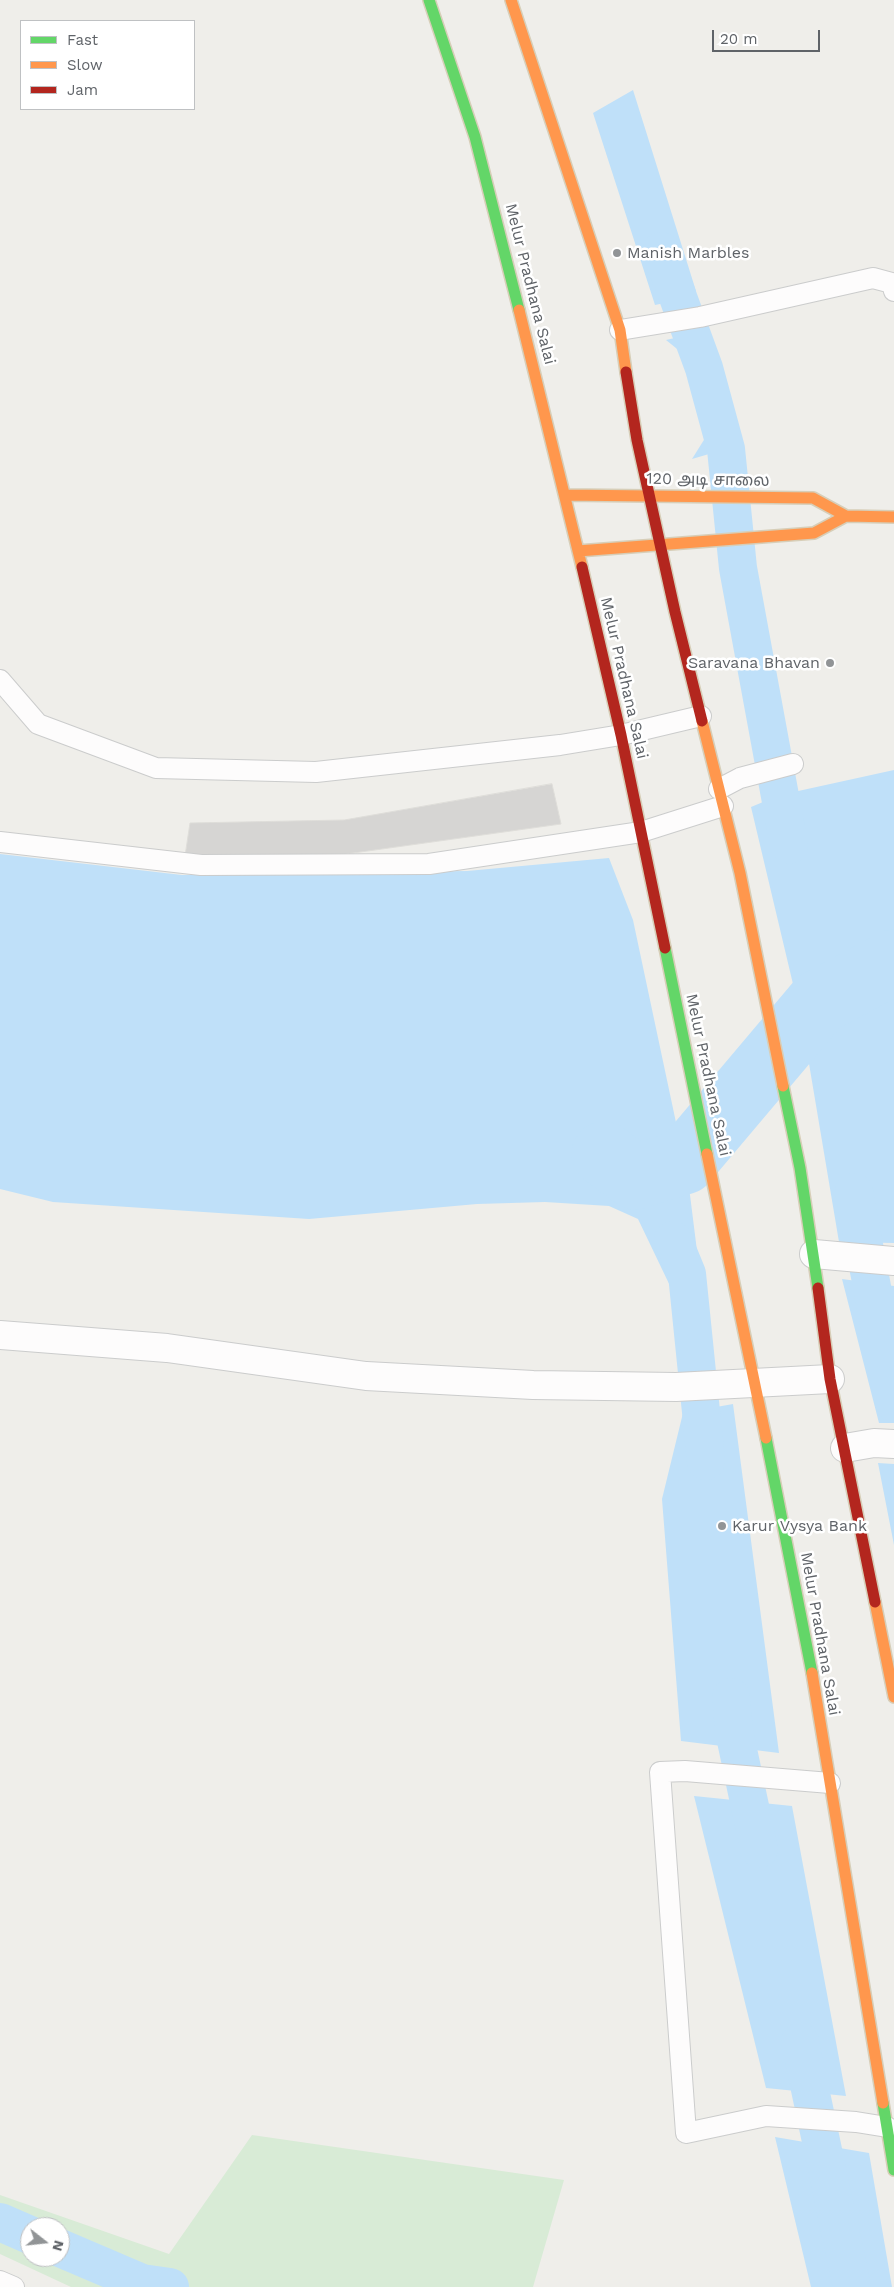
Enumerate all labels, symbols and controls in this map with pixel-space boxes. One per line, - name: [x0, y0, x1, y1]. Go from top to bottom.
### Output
- legend: [20, 20, 195, 110]
- scale bar: [714, 20, 822, 52]
- text: 20 m: [720, 30, 758, 48]
- text: Fast: [67, 31, 98, 49]
- text: Slow: [67, 56, 103, 74]
- text: Jam: [67, 81, 98, 99]
- street label: Melur Pradhana Salai: [501, 201, 559, 367]
- place label: Manish Marbles: [627, 243, 749, 263]
- marker: Manish Marbles: [611, 247, 623, 259]
- street label: 120 அடி சாலை: [646, 469, 770, 491]
- street label: Melur Pradhana Salai: [596, 595, 652, 761]
- place label: Saravana Bhavan: [688, 653, 820, 673]
- marker: Saravana Bhavan: [824, 657, 836, 669]
- street label: Melur Pradhana Salai: [681, 992, 735, 1158]
- place label: Karur Vysya Bank: [732, 1516, 867, 1536]
- marker: Karur Vysya Bank: [716, 1520, 728, 1532]
- street label: Melur Pradhana Salai: [796, 1551, 844, 1717]
- north arrow: [20, 2217, 70, 2267]
- text: N: [49, 2239, 68, 2253]

